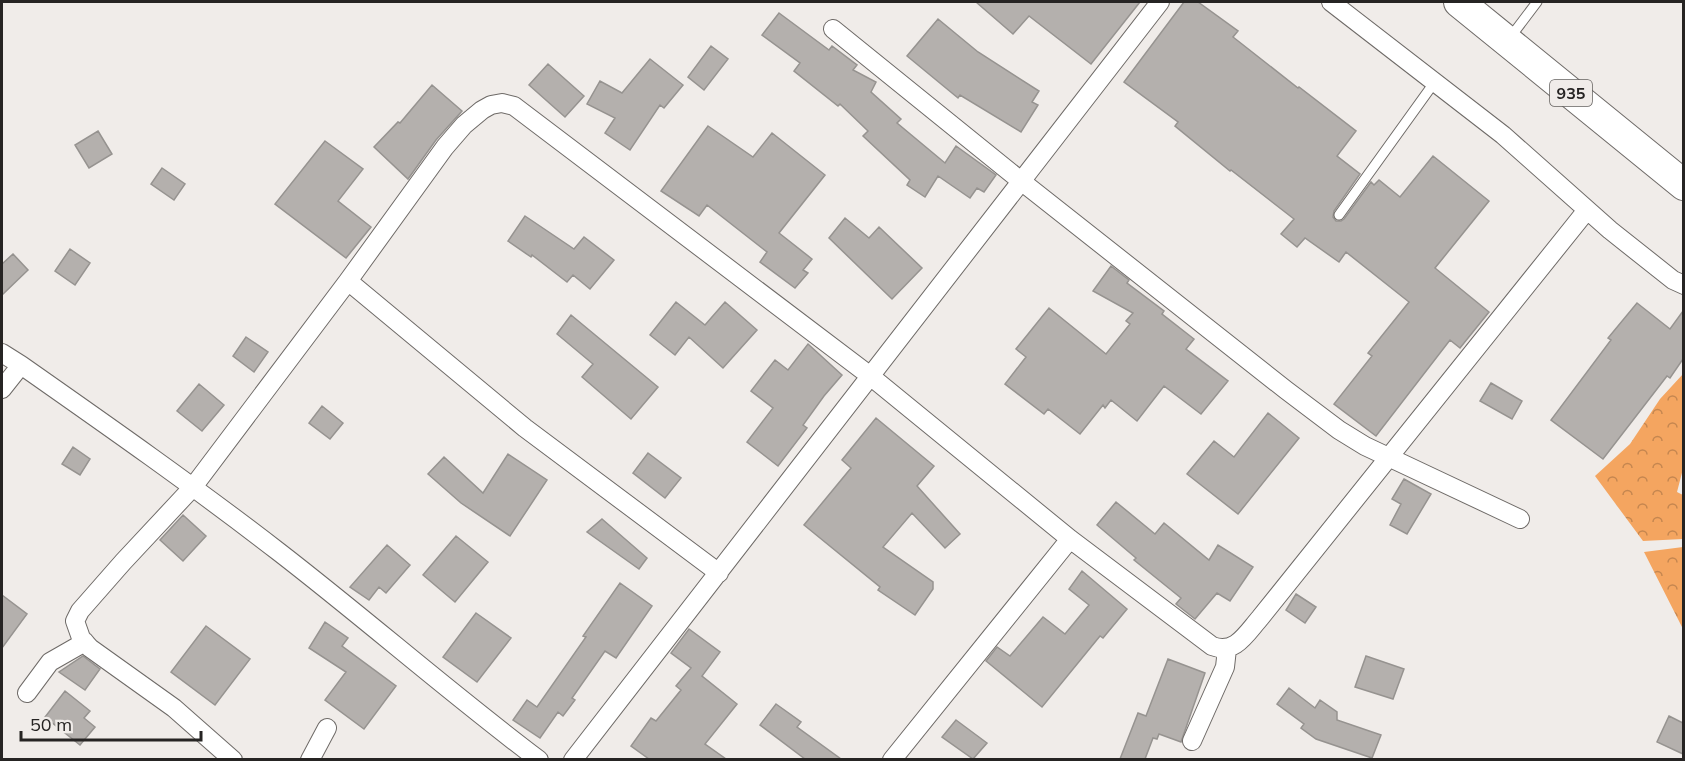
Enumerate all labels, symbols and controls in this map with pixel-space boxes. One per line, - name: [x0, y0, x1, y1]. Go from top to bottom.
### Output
- road number: 935: [1550, 80, 1592, 106]
- scale bar: [21, 704, 201, 742]
- text: 50 m: [30, 713, 72, 736]

